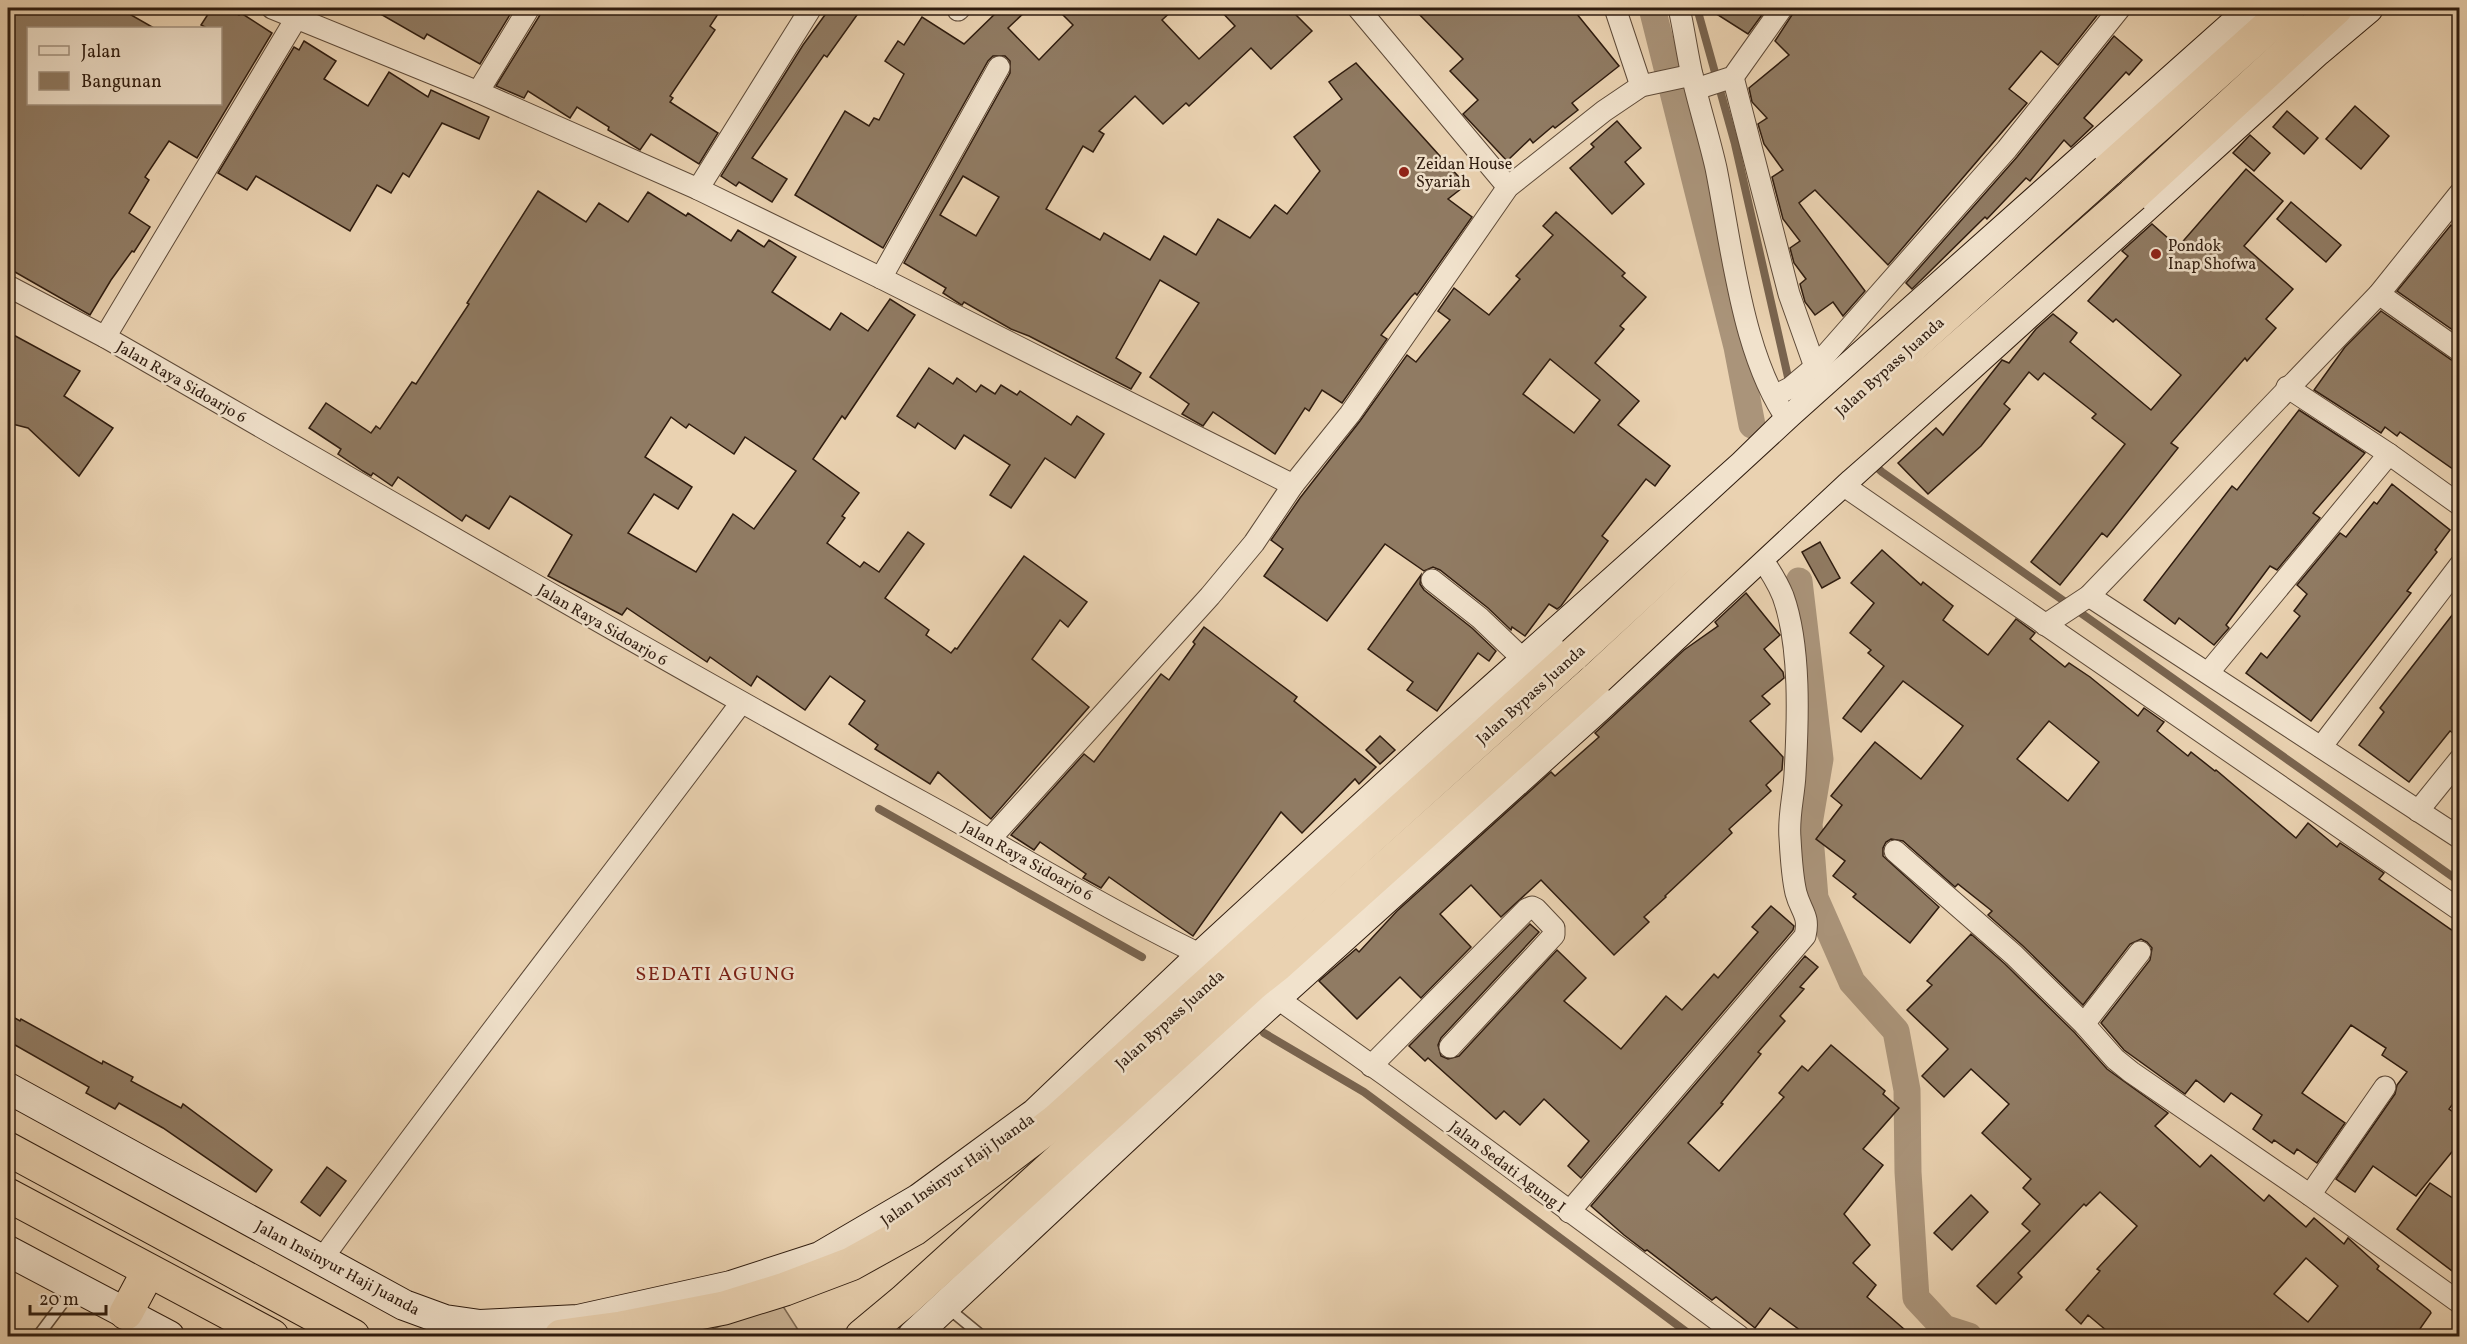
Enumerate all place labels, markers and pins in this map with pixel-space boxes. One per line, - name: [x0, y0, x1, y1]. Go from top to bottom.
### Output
- place label: Zeidan House Syariah: [1416, 154, 1512, 194]
- marker: Zeidan House Syariah: [1397, 165, 1411, 179]
- place label: Pondok Inap Shofwa: [2168, 236, 2256, 276]
- marker: Pondok Inap Shofwa: [2149, 247, 2163, 261]

